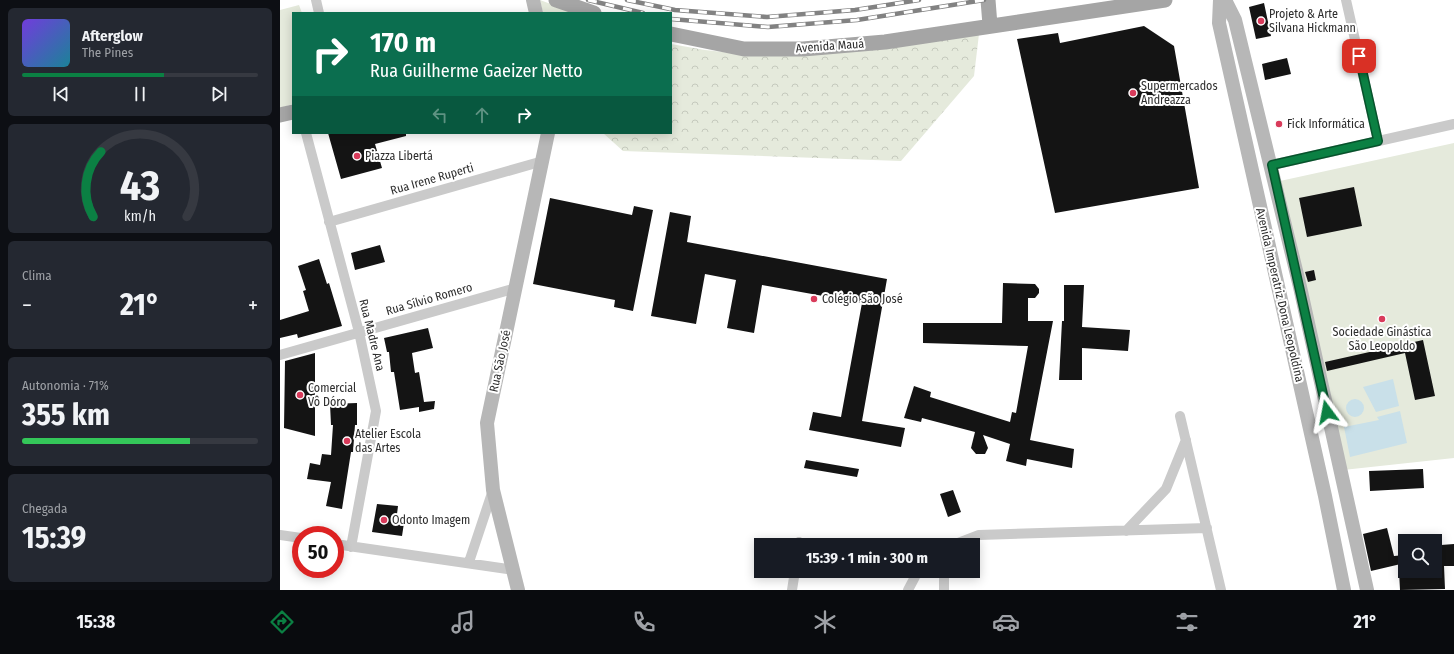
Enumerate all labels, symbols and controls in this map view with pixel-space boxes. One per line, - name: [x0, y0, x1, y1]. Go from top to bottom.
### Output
- place label: Projeto & Arte Silvana Hickmann: [1269, 7, 1356, 35]
- marker: Projeto & Arte Silvana Hickmann: [1256, 16, 1266, 26]
- text: 170 m: [370, 26, 436, 59]
- text: Afterglow: [82, 27, 143, 45]
- icon: right: [304, 28, 356, 80]
- street label: Avenida Mauá: [795, 37, 865, 55]
- pin: [1342, 39, 1376, 73]
- text: The Pines: [82, 45, 133, 60]
- icon: arrive: [1348, 45, 1370, 67]
- text: Rua Guilherme Gaeizer Netto: [370, 60, 583, 82]
- place label: Supermercados Andreazza: [1141, 79, 1218, 107]
- icon: previous: [50, 83, 72, 105]
- icon: pause: [129, 83, 151, 105]
- icon: next: [208, 83, 230, 105]
- marker: Supermercados Andreazza: [1128, 88, 1138, 98]
- icon: left: [429, 104, 451, 126]
- icon: ahead: [471, 104, 493, 126]
- icon: right: [513, 104, 535, 126]
- place label: Fick Informática: [1287, 117, 1365, 131]
- marker: Fick Informática: [1274, 119, 1284, 129]
- place label: Piazza Libertá: [365, 149, 433, 163]
- marker: Piazza Libertá: [352, 151, 362, 161]
- text: 43: [120, 160, 160, 210]
- street label: Rua Irene Ruperti: [389, 160, 475, 198]
- text: km/h: [124, 207, 156, 224]
- street label: Avenida Imperatriz Dona Leopoldina: [1253, 207, 1307, 383]
- text: Clima: [22, 268, 52, 283]
- street label: Rua Sílvio Romero: [384, 280, 474, 318]
- text: 21°: [120, 287, 160, 323]
- text: −: [22, 292, 32, 319]
- text: +: [248, 292, 258, 319]
- place label: Colégio São José: [822, 292, 903, 306]
- marker: Colégio São José: [809, 294, 819, 304]
- street label: Rua Madre Ana: [356, 298, 388, 372]
- marker: Sociedade Ginástica São Leopoldo: [1377, 314, 1387, 324]
- place label: Sociedade Ginástica São Leopoldo: [1333, 325, 1432, 353]
- street label: Rua São José: [487, 329, 513, 393]
- text: Autonomia · 71%: [22, 378, 109, 393]
- place label: Comercial Vô Dóro: [308, 381, 356, 409]
- marker: Comercial Vô Dóro: [295, 390, 305, 400]
- position arrow: [1306, 391, 1348, 433]
- text: 355 km: [22, 397, 110, 433]
- place label: Atelier Escola das Artes: [355, 427, 421, 455]
- marker: Atelier Escola das Artes: [342, 436, 352, 446]
- text: Chegada: [22, 501, 67, 516]
- place label: Odonto Imagem: [392, 513, 470, 527]
- marker: Odonto Imagem: [379, 515, 389, 525]
- text: 15:39: [22, 520, 86, 556]
- speed limit sign: 50: [292, 526, 344, 578]
- map controls: [1398, 534, 1442, 578]
- button: search: [1398, 534, 1442, 578]
- text: 15:39 · 1 min · 300 m: [806, 549, 928, 567]
- icon: directions: [268, 608, 296, 636]
- icon: music: [449, 608, 477, 636]
- icon: phone: [630, 608, 658, 636]
- icon: climate: [811, 608, 839, 636]
- icon: car: [992, 608, 1020, 636]
- icon: filters: [1173, 608, 1201, 636]
- text: 15:38: [76, 611, 115, 633]
- text: 21°: [1353, 611, 1378, 633]

